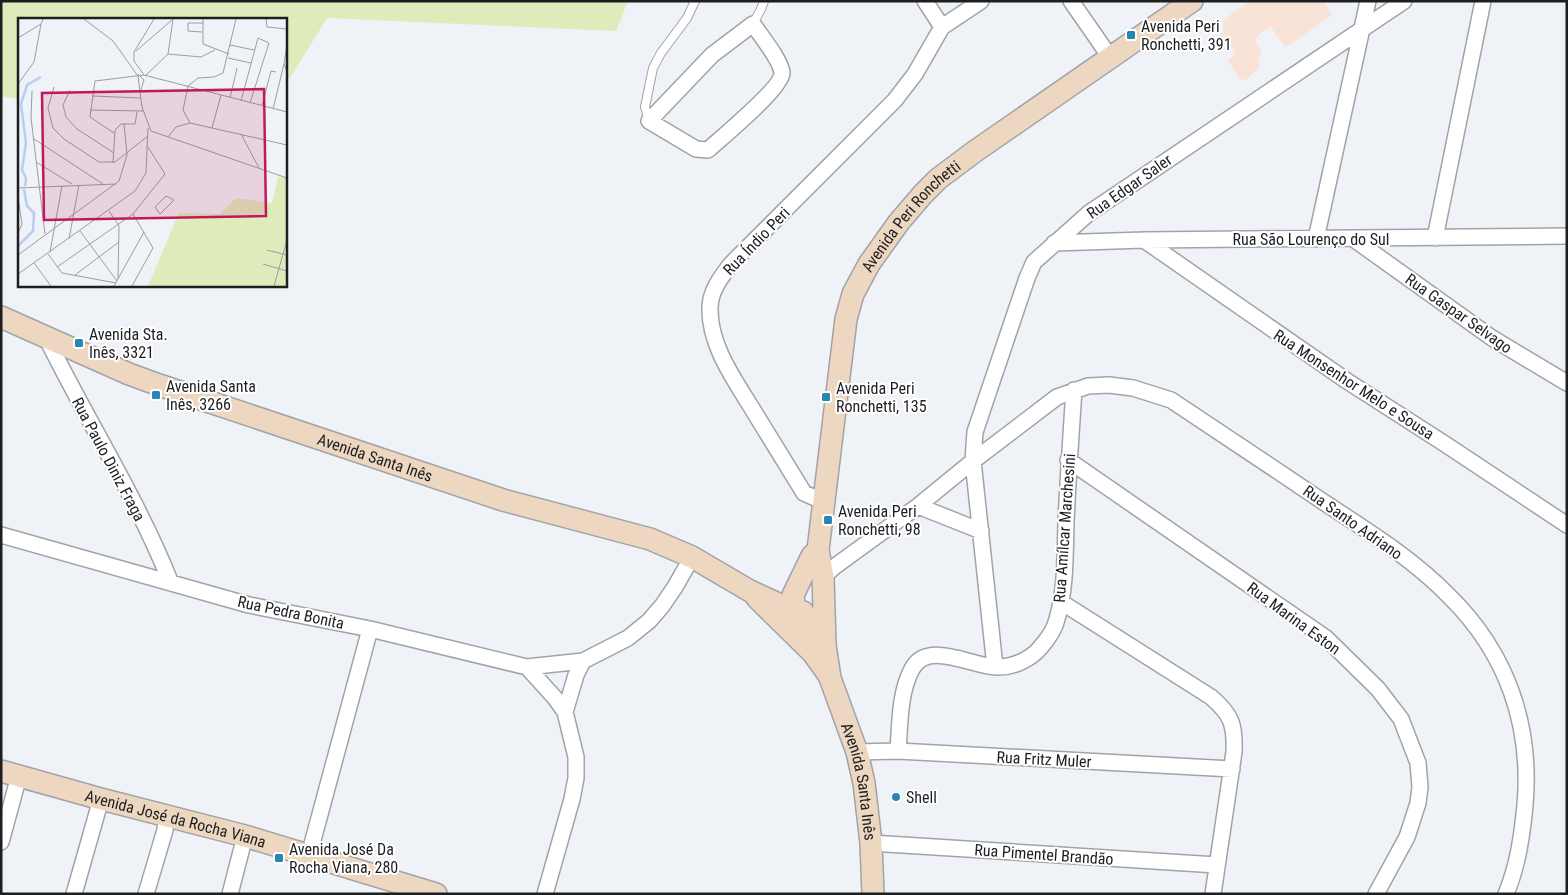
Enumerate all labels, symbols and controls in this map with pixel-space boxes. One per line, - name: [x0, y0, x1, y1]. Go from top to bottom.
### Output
- place label: Avenida Peri Ronchetti, 391: [1141, 17, 1232, 54]
- inset map: [18, 18, 286, 286]
- marker: Avenida Peri Ronchetti, 391: [1125, 29, 1137, 41]
- street label: Rua Edgar Saler: [1083, 150, 1176, 223]
- street label: Avenida Peri Ronchetti: [858, 157, 964, 275]
- street label: Rua Índio Peri: [719, 203, 794, 279]
- street label: Rua São Lourenço do Sul: [1232, 230, 1390, 249]
- street label: Rua Gaspar Selvago: [1402, 270, 1516, 357]
- place label: Avenida Sta. Inês, 3321: [89, 325, 168, 362]
- street label: Rua Monsenhor Melo e Sousa: [1270, 325, 1438, 443]
- marker: Avenida Sta. Inês, 3321: [73, 337, 85, 349]
- place label: Avenida Santa Inês, 3266: [166, 377, 256, 414]
- place label: Avenida Peri Ronchetti, 135: [836, 379, 927, 416]
- marker: Avenida Santa Inês, 3266: [150, 389, 162, 401]
- marker: Avenida Peri Ronchetti, 135: [820, 391, 832, 403]
- street label: Rua Paulo Diniz Fraga: [68, 394, 149, 524]
- street label: Avenida Santa Inês: [315, 430, 435, 486]
- street label: Rua Amílcar Marchesini: [1050, 453, 1079, 603]
- street label: Rua Santo Adriano: [1299, 481, 1406, 564]
- place label: Avenida Peri Ronchetti, 98: [838, 502, 921, 539]
- marker: Avenida Peri Ronchetti, 98: [822, 514, 834, 526]
- street label: Rua Marina Eston: [1243, 578, 1344, 659]
- street label: Rua Pedra Bonita: [236, 592, 346, 633]
- street label: Avenida Santa Inês: [837, 720, 880, 841]
- street label: Rua Fritz Muler: [996, 748, 1092, 771]
- street label: Avenida José da Rocha Viana: [83, 786, 268, 852]
- place label: Shell: [906, 788, 937, 807]
- marker: Shell: [890, 791, 902, 803]
- place label: Avenida José Da Rocha Viana, 280: [289, 840, 398, 877]
- street label: Rua Pimentel Brandão: [974, 840, 1114, 869]
- marker: Avenida José Da Rocha Viana, 280: [273, 852, 285, 864]

